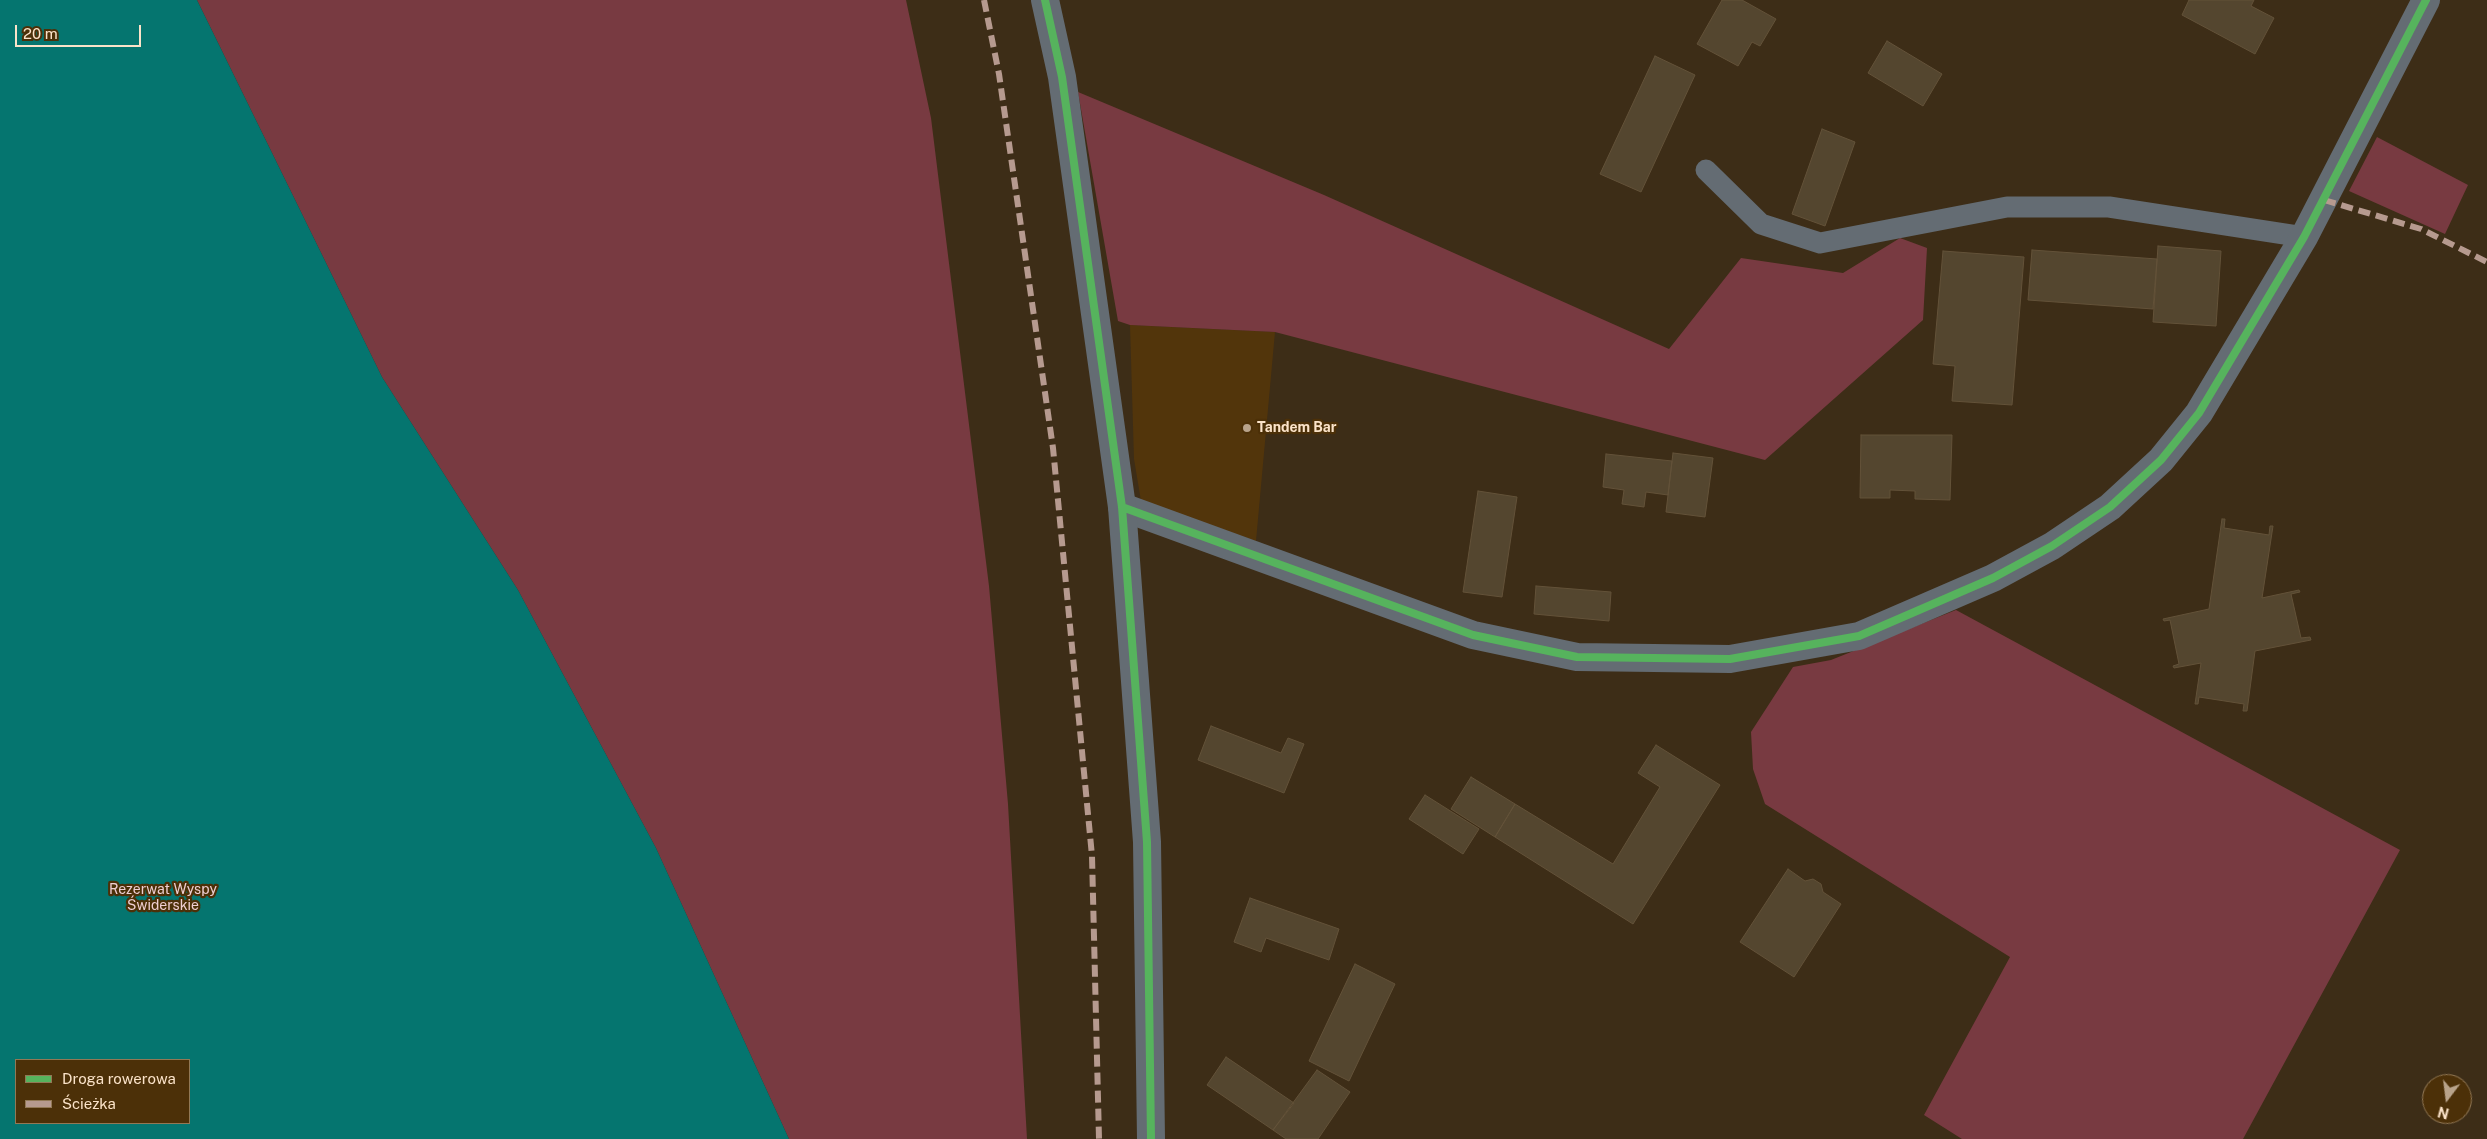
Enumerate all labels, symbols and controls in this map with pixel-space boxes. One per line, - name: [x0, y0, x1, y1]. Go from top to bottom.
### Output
- scale bar: [18, 15, 144, 47]
- text: 20 m: [23, 25, 58, 42]
- place label: Tandem Bar: [1257, 420, 1337, 436]
- marker: Tandem Bar: [1241, 422, 1253, 434]
- park label: Rezerwat Wyspy Świderskie: [109, 882, 217, 914]
- legend: [15, 1059, 190, 1124]
- text: Droga rowerowa: [62, 1070, 176, 1087]
- north arrow: [2422, 1074, 2472, 1124]
- text: Ścieżka: [62, 1095, 116, 1112]
- text: N: [2436, 1103, 2451, 1122]

